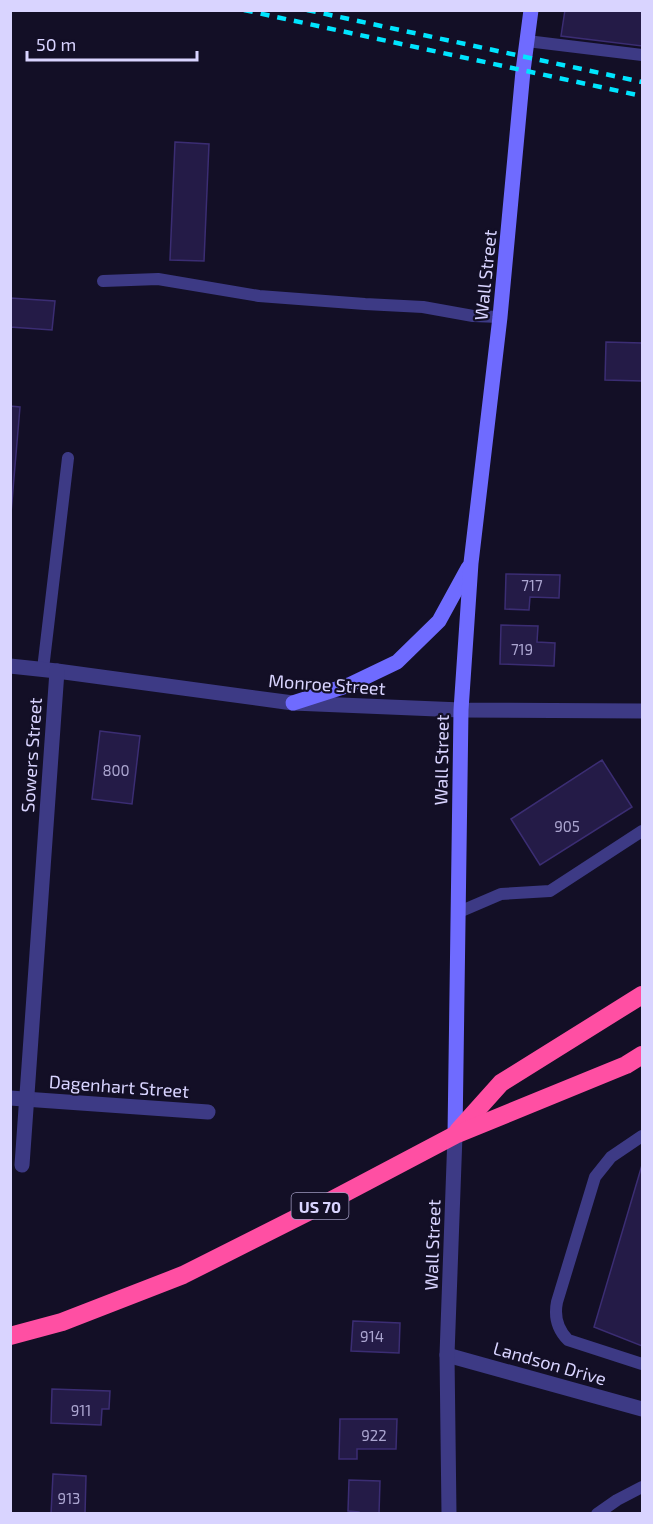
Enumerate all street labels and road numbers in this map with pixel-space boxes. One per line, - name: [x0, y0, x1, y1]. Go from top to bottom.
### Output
- street label: Wall Street: [469, 228, 501, 321]
- street label: Monroe Street: [268, 669, 386, 699]
- street label: Sowers Street: [16, 697, 46, 813]
- street label: Wall Street: [429, 714, 453, 806]
- street label: Dagenhart Street: [48, 1070, 190, 1102]
- road number: US 70: [292, 1193, 348, 1219]
- street label: Wall Street: [419, 1199, 445, 1291]
- street label: Landson Drive: [491, 1336, 609, 1390]

